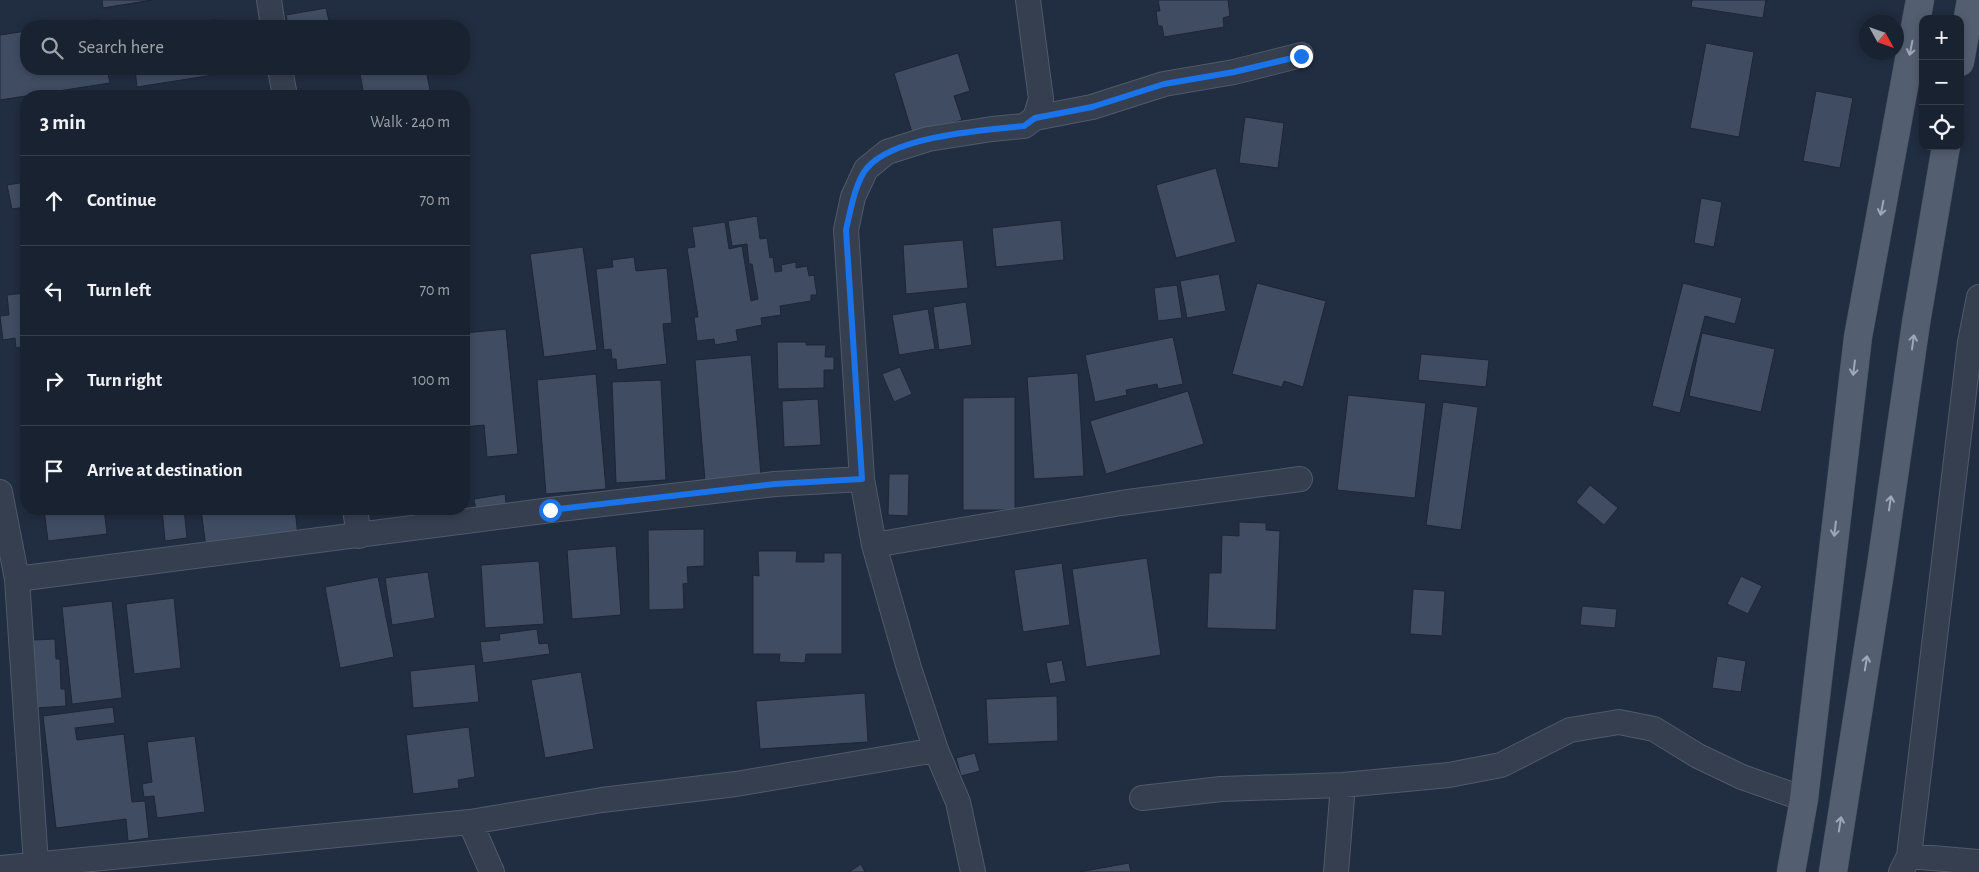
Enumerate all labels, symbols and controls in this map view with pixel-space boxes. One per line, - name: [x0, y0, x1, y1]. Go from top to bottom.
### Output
- north arrow: [1859, 15, 1904, 60]
- map controls: [1919, 15, 1964, 150]
- button: +: [1919, 15, 1964, 60]
- search box: [20, 20, 470, 75]
- icon: search: [38, 34, 66, 62]
- text: Search here: [78, 38, 164, 57]
- one-way arrow: [1906, 40, 1916, 56]
- route end: [1290, 45, 1313, 68]
- button: −: [1919, 60, 1964, 105]
- button: locate: [1919, 105, 1964, 150]
- text: 3 min: [40, 112, 86, 133]
- text: Walk · 240 m: [370, 114, 450, 130]
- icon: ahead: [40, 187, 68, 215]
- text: Continue: [87, 191, 156, 210]
- text: 70 m: [419, 192, 450, 208]
- one-way arrow: [1876, 199, 1886, 215]
- icon: left: [40, 277, 68, 305]
- text: Turn left: [87, 281, 151, 300]
- text: 70 m: [419, 282, 450, 298]
- one-way arrow: [1909, 334, 1919, 350]
- one-way arrow: [1849, 359, 1859, 375]
- icon: right: [40, 367, 68, 395]
- text: Turn right: [87, 371, 162, 390]
- text: 100 m: [412, 372, 450, 388]
- icon: arrive: [40, 457, 68, 485]
- text: Arrive at destination: [87, 461, 243, 480]
- one-way arrow: [1886, 495, 1896, 511]
- route start: [539, 499, 562, 522]
- one-way arrow: [1830, 521, 1840, 537]
- one-way arrow: [1861, 656, 1871, 672]
- one-way arrow: [1836, 816, 1846, 832]

